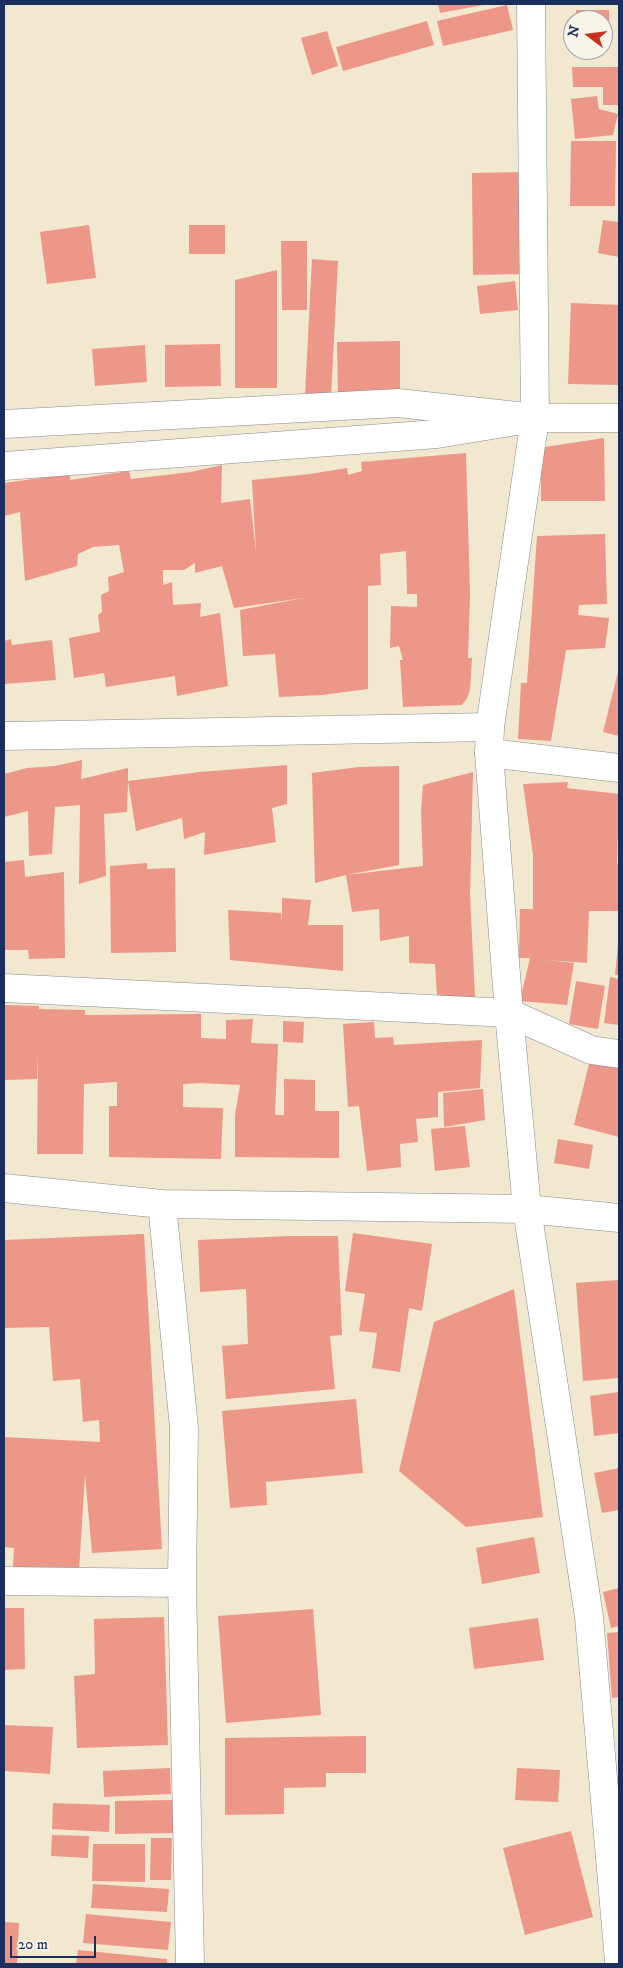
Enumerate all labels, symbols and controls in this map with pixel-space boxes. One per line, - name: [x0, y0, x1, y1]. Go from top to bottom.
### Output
- north arrow: [563, 10, 613, 60]
- text: N: [564, 23, 585, 39]
- scale bar: [12, 1926, 99, 1958]
- text: 20 m: [18, 1935, 48, 1954]

